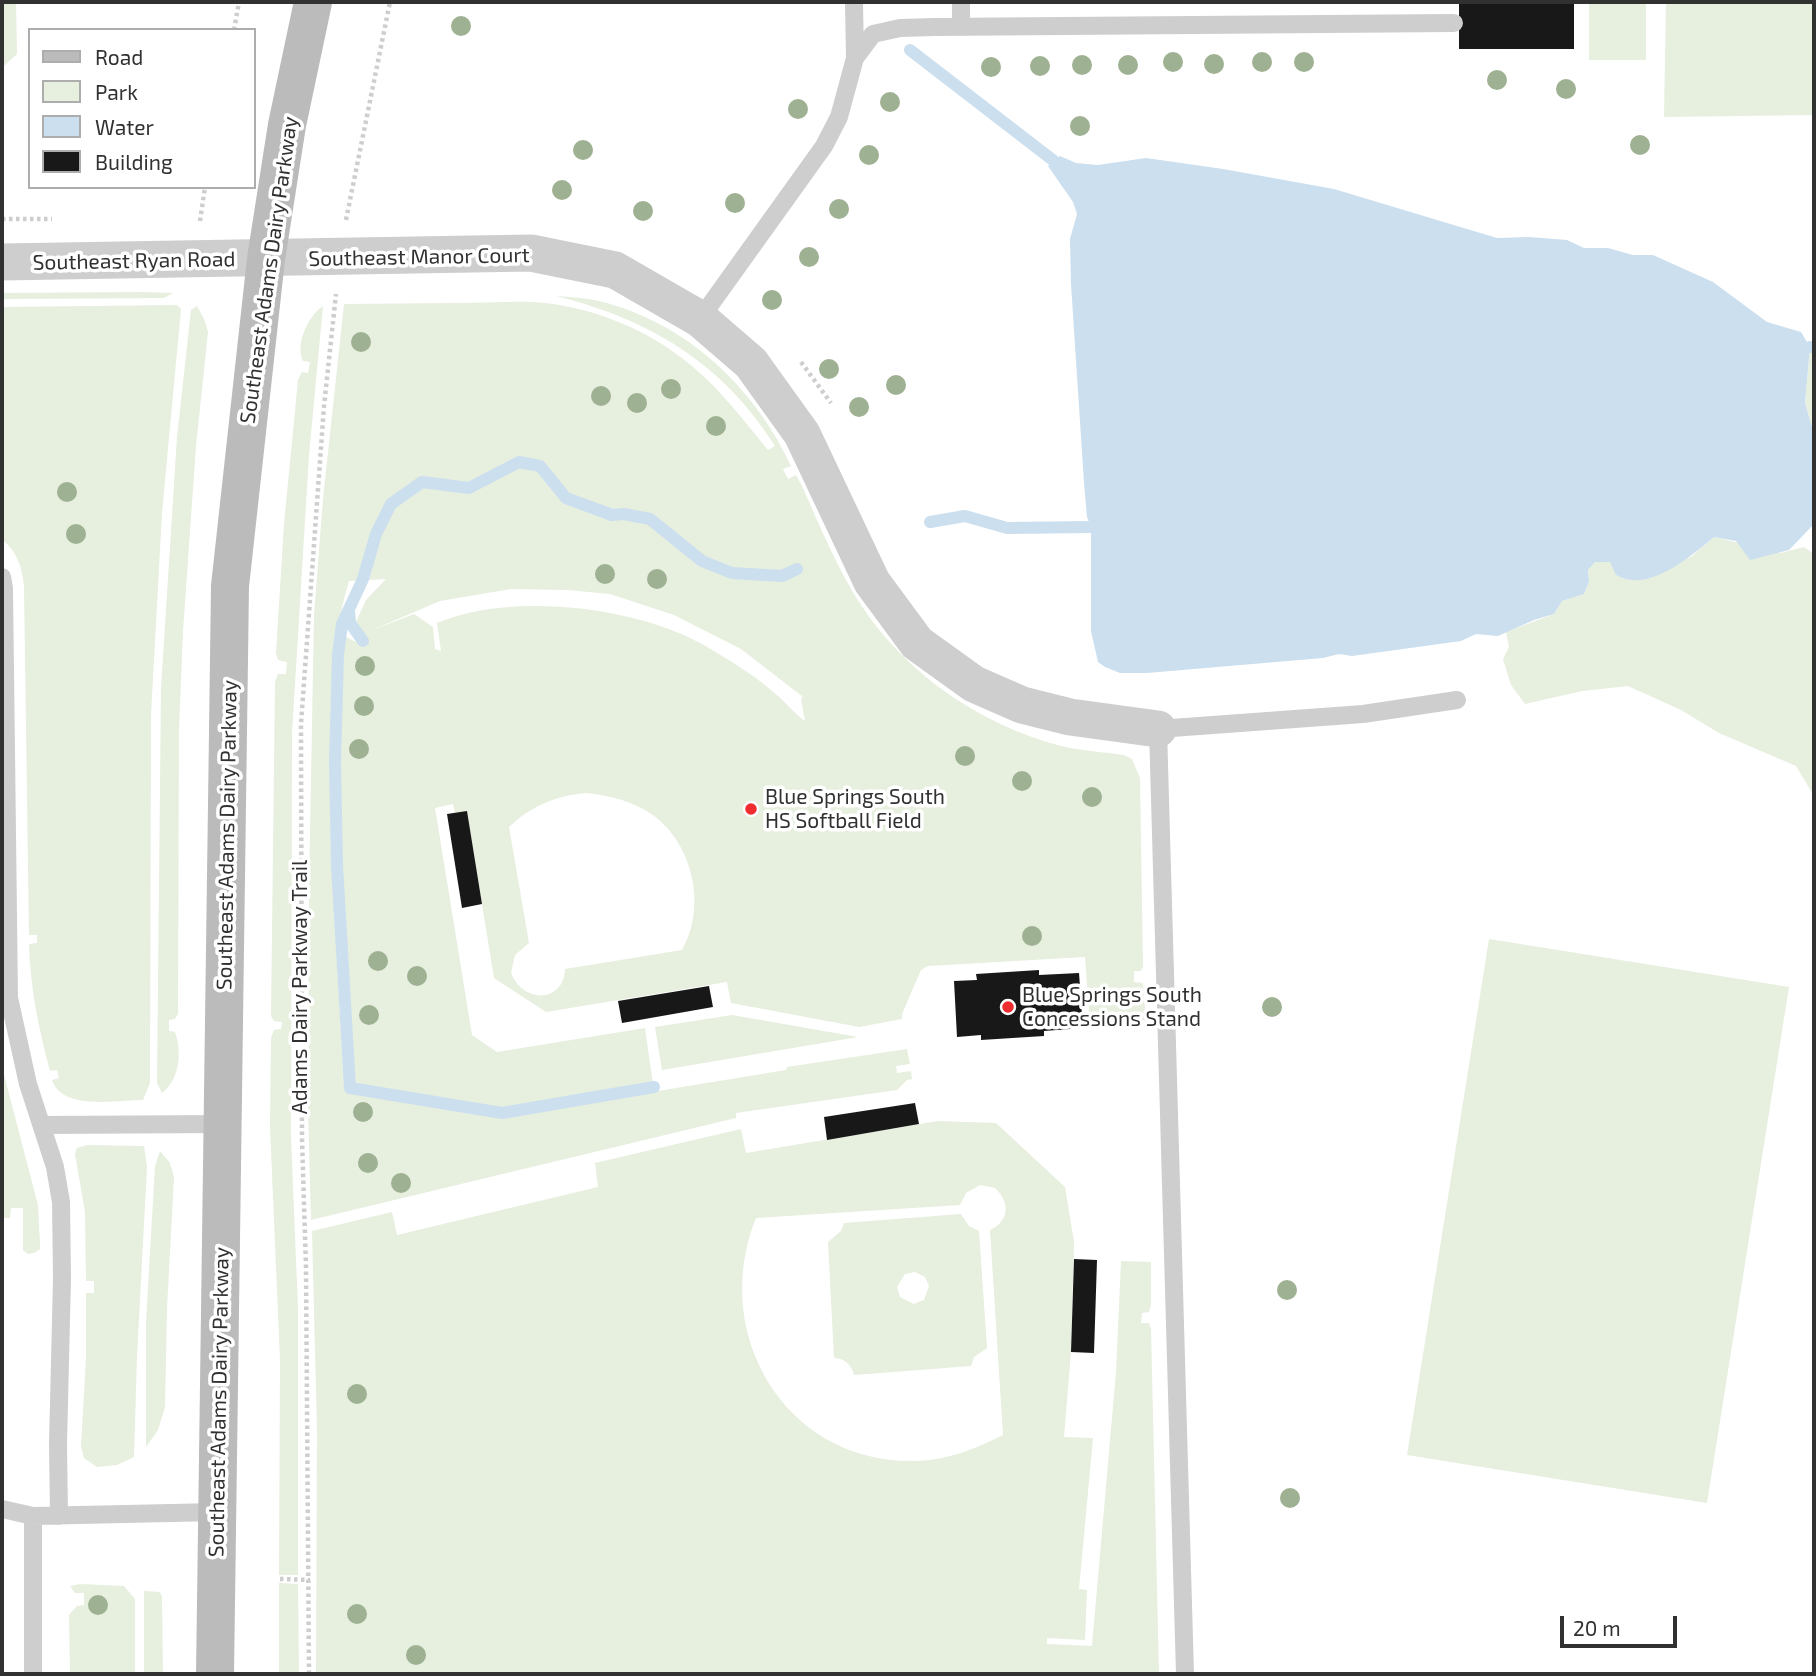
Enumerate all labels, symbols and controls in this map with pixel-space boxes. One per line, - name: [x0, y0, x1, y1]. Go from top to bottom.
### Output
- legend: [28, 28, 256, 189]
- text: Road: [95, 44, 143, 69]
- text: Park: [95, 79, 138, 104]
- text: Water: [95, 114, 154, 139]
- street label: Southeast Adams Dairy Parkway: [235, 115, 303, 425]
- text: Building: [95, 149, 173, 174]
- street label: Southeast Manor Court: [308, 242, 530, 272]
- street label: Southeast Ryan Road: [32, 247, 236, 275]
- street label: Southeast Adams Dairy Parkway: [212, 680, 242, 990]
- place label: Blue Springs South HS Softball Field: [765, 784, 945, 834]
- marker: Blue Springs South HS Softball Field: [743, 801, 759, 817]
- street label: Adams Dairy Parkway Trail: [287, 860, 313, 1114]
- place label: Blue Springs South Concessions Stand: [1022, 982, 1202, 1032]
- marker: Blue Springs South Concessions Stand: [1000, 999, 1016, 1015]
- street label: Southeast Adams Dairy Parkway: [204, 1247, 234, 1557]
- scale bar: [1564, 1602, 1681, 1646]
- text: 20 m: [1573, 1615, 1621, 1640]

